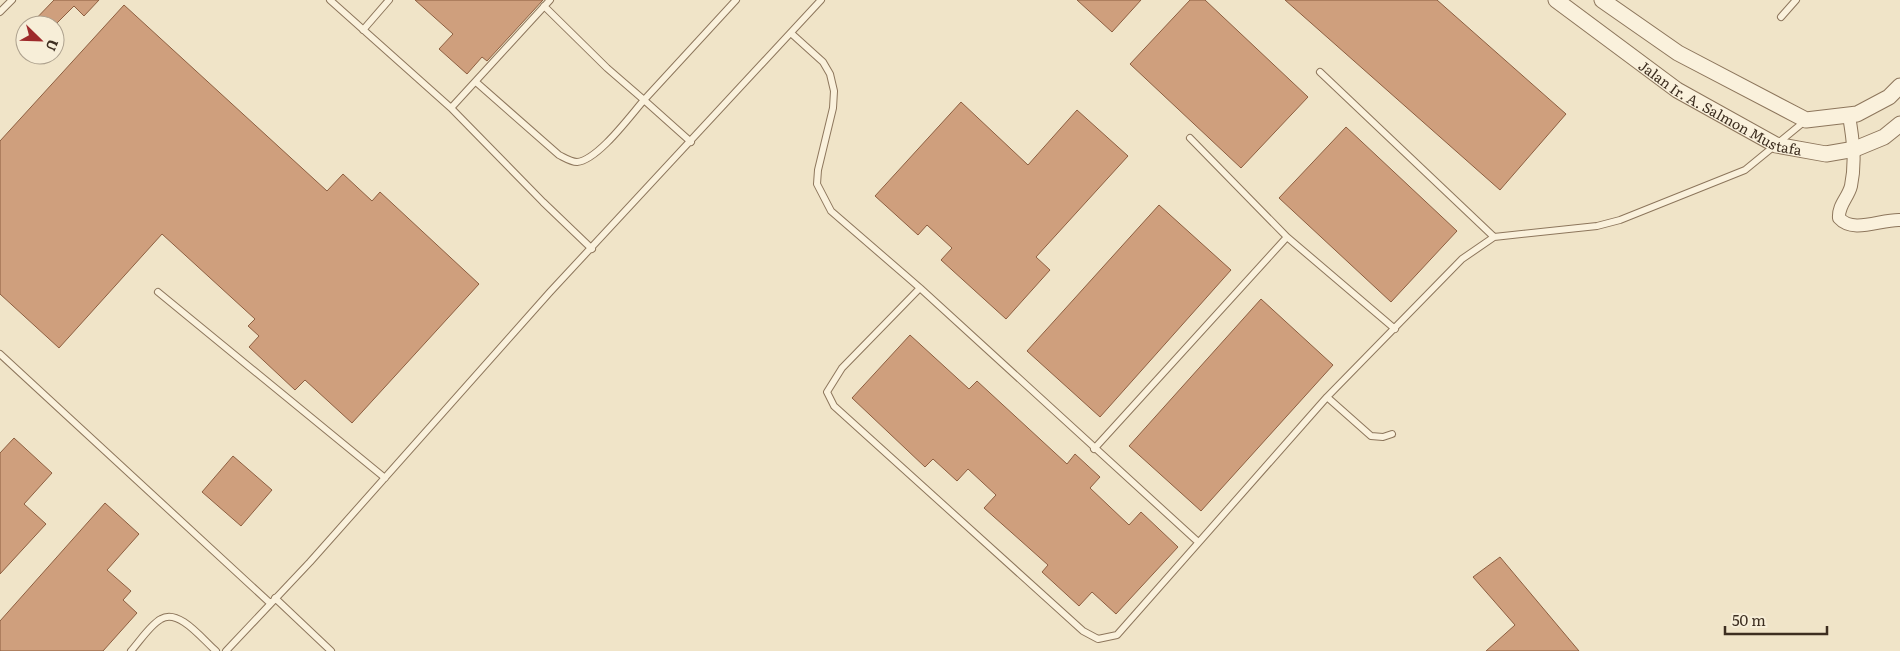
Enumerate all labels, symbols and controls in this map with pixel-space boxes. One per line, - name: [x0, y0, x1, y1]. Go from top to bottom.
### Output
- north arrow: [15, 15, 65, 65]
- text: U: [42, 36, 64, 54]
- street label: Jalan Ir. A. Salmon Mustafa: [1635, 55, 1804, 160]
- scale bar: [1725, 604, 1828, 636]
- text: 50 m: [1732, 608, 1766, 631]

